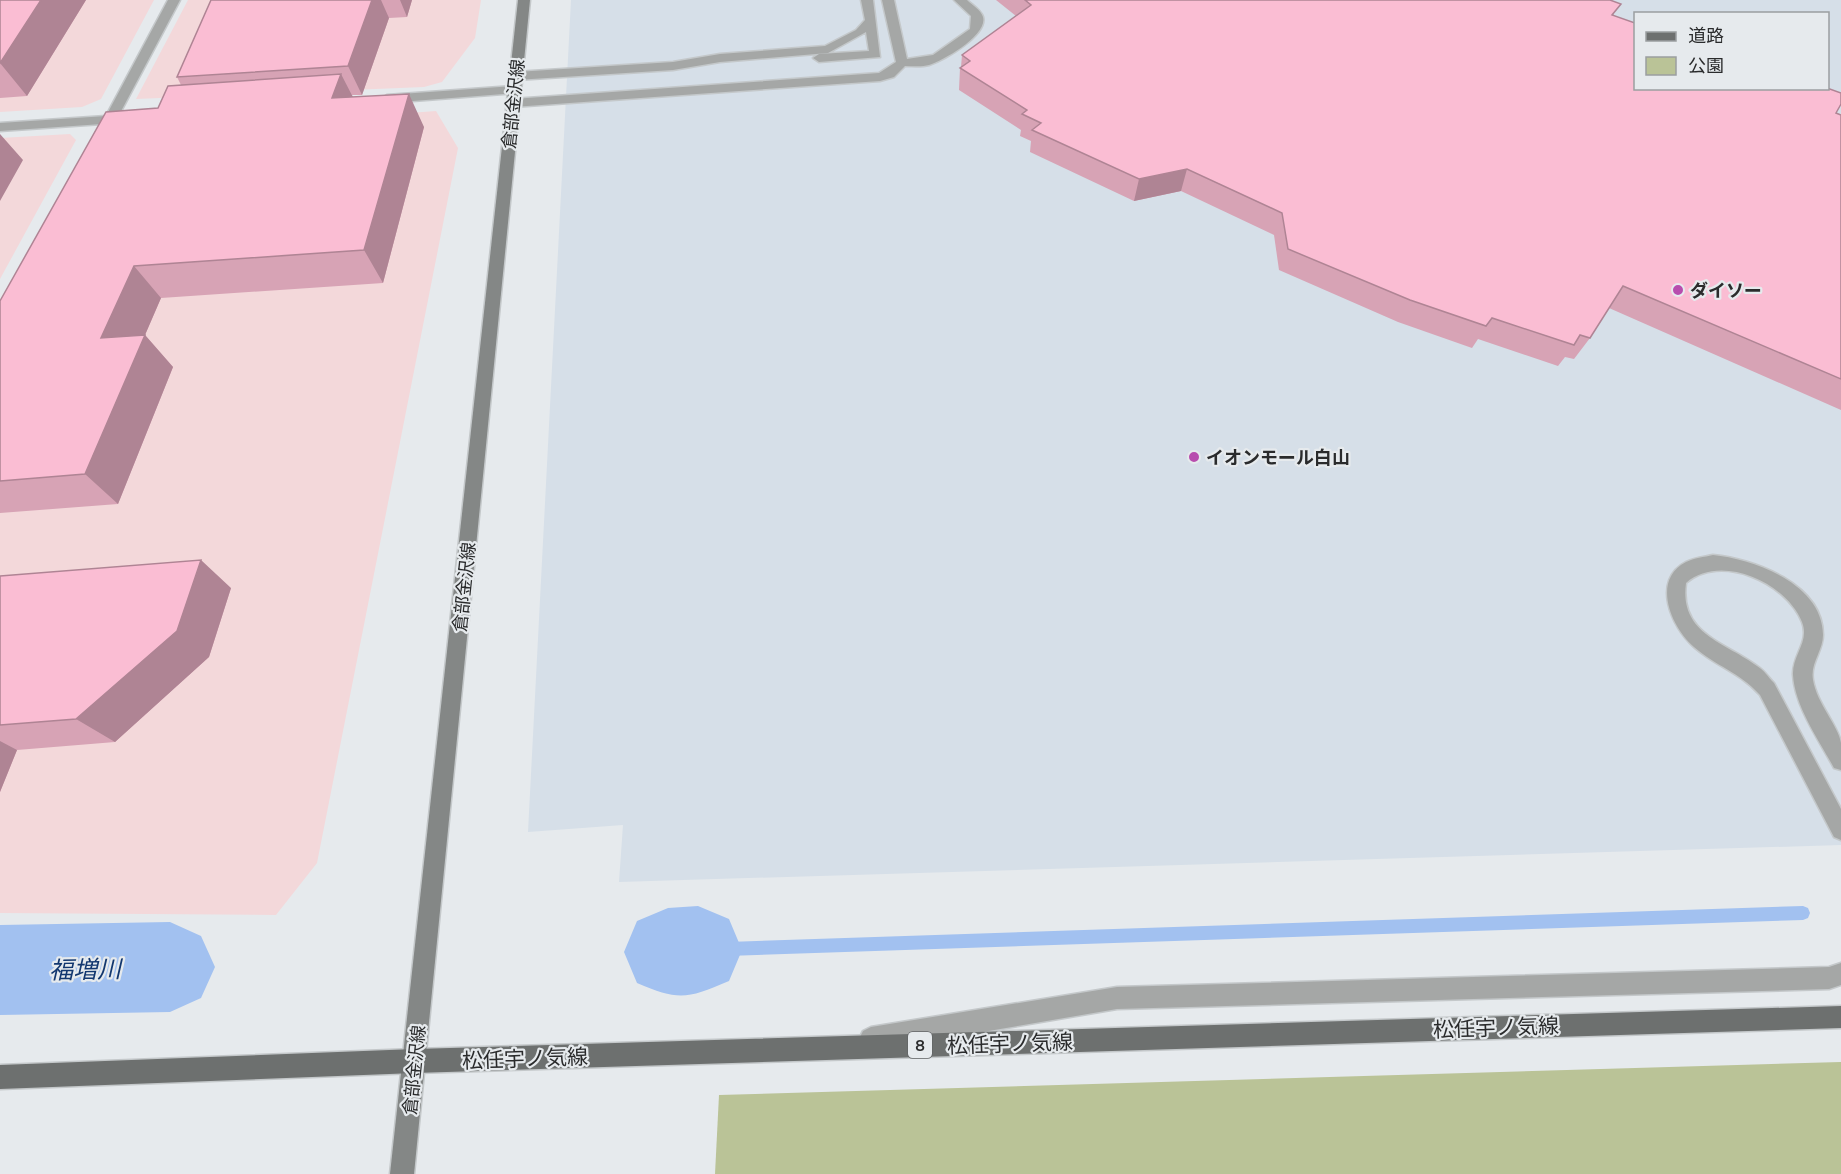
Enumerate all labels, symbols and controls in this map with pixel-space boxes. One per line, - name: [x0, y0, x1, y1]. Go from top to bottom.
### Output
- legend: [1634, 12, 1829, 90]
- text: 道路: [1688, 24, 1724, 47]
- text: 公園: [1688, 54, 1724, 77]
- street label: 倉部金沢線: [497, 58, 529, 150]
- place label: ダイソー: [1690, 279, 1762, 302]
- marker: ダイソー: [1671, 283, 1685, 297]
- place label: イオンモール白山: [1206, 446, 1350, 469]
- marker: イオンモール白山: [1187, 450, 1201, 464]
- street label: 倉部金沢線: [448, 541, 480, 633]
- water label: 福増川: [49, 953, 124, 985]
- street label: 松任宇ノ気線: [1433, 1012, 1559, 1042]
- street label: 倉部金沢線: [398, 1024, 430, 1116]
- street label: 松任宇ノ気線: [947, 1028, 1073, 1058]
- road number: 8: [908, 1032, 932, 1058]
- street label: 松任宇ノ気線: [462, 1043, 588, 1073]

